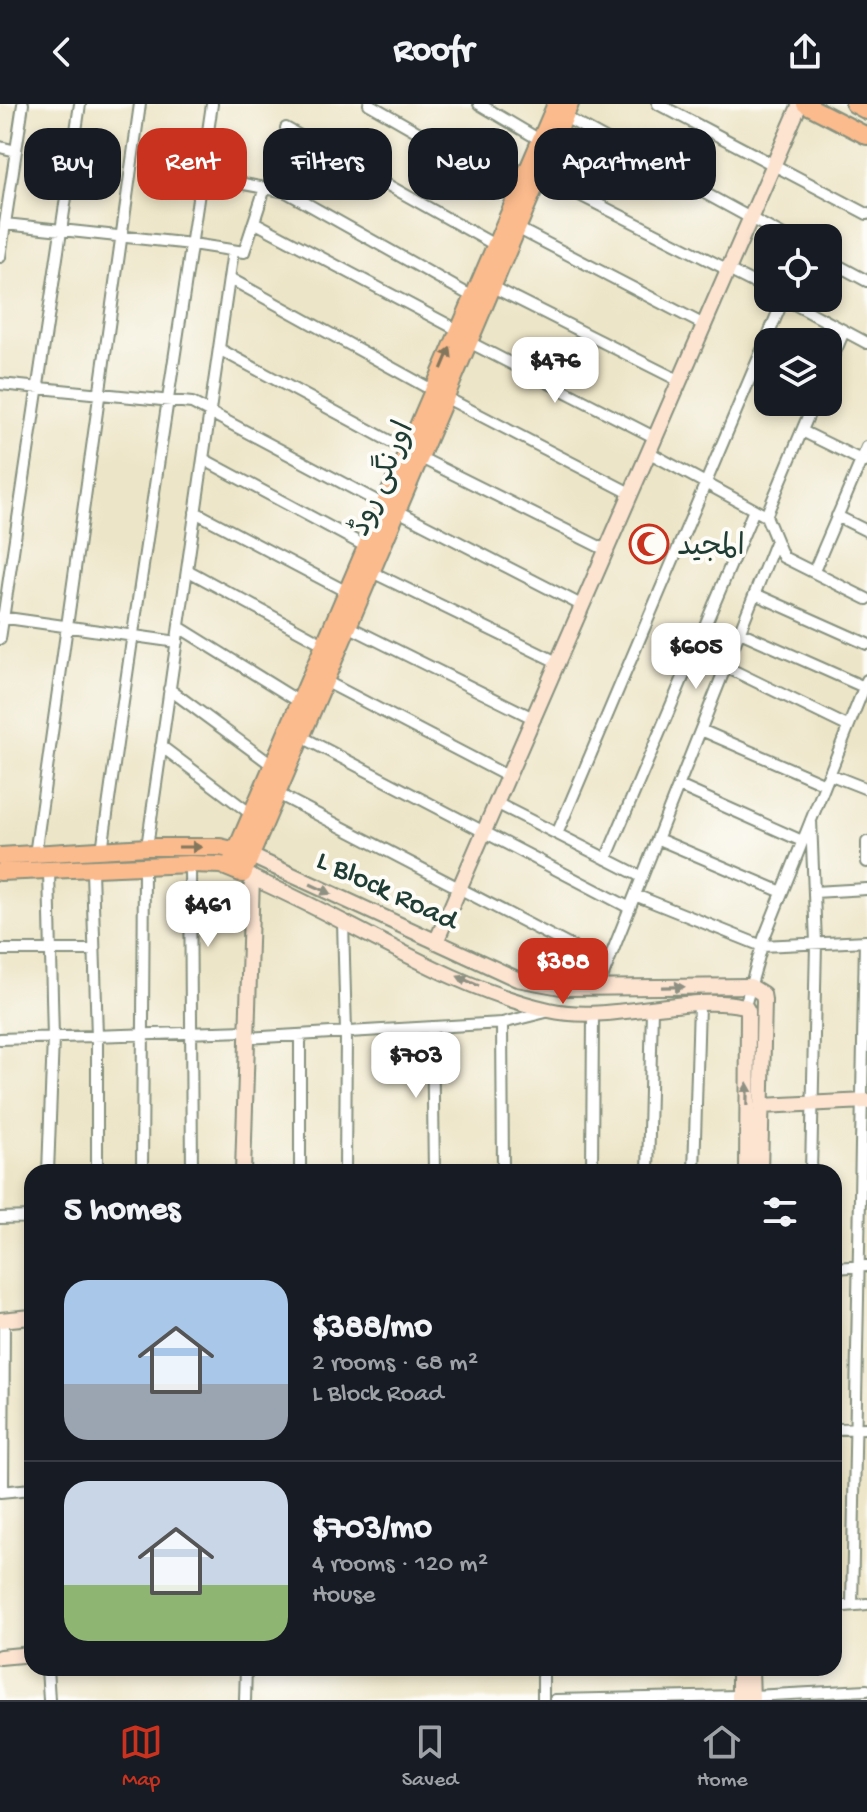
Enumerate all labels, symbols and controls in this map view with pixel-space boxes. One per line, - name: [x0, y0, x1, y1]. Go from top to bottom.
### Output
- icon: back: [40, 30, 84, 74]
- icon: share: [783, 30, 827, 74]
- text: Roofr: [394, 31, 474, 74]
- chip: Buy: [24, 128, 121, 200]
- chip: Rent: [137, 128, 247, 200]
- chip: Filters: [263, 128, 392, 200]
- chip: New: [408, 128, 518, 200]
- chip: Apartment: [534, 128, 716, 200]
- map controls: [754, 224, 842, 416]
- button: locate: [754, 224, 842, 312]
- button: layers: [754, 328, 842, 416]
- pin: $476: [508, 337, 602, 405]
- one-way arrow: [440, 346, 453, 370]
- text: $476: [530, 347, 580, 378]
- street label: اورنگی روڈ: [341, 415, 424, 543]
- mosque icon: المجید: [628, 523, 670, 565]
- place label: المجید: [677, 531, 745, 566]
- pin: $605: [649, 623, 743, 691]
- text: $605: [669, 633, 723, 664]
- one-way arrow: [178, 841, 203, 853]
- street label: L Block Road: [310, 844, 464, 941]
- pin: $461: [161, 881, 255, 949]
- one-way arrow: [310, 882, 333, 896]
- text: $461: [184, 891, 232, 922]
- pin: $388: [516, 938, 610, 1006]
- text: $388: [536, 948, 590, 979]
- one-way arrow: [456, 975, 480, 988]
- one-way arrow: [661, 981, 686, 993]
- pin: $703: [369, 1032, 463, 1100]
- text: $703: [389, 1042, 443, 1073]
- one-way arrow: [741, 1081, 753, 1106]
- icon: filters: [758, 1190, 802, 1234]
- text: 5 homes: [64, 1192, 180, 1232]
- text: $388/mo: [312, 1309, 432, 1349]
- icon: home: [128, 1312, 224, 1408]
- text: 2 rooms · 68 m²: [312, 1349, 478, 1380]
- text: L Block Road: [312, 1380, 444, 1411]
- text: $703/mo: [312, 1510, 432, 1550]
- icon: home: [128, 1513, 224, 1609]
- text: 4 rooms · 120 m²: [312, 1550, 488, 1581]
- text: House: [312, 1581, 376, 1612]
- tab: Map: [119, 1720, 163, 1794]
- tab: Saved: [402, 1720, 458, 1794]
- tab: Home: [697, 1720, 748, 1794]

